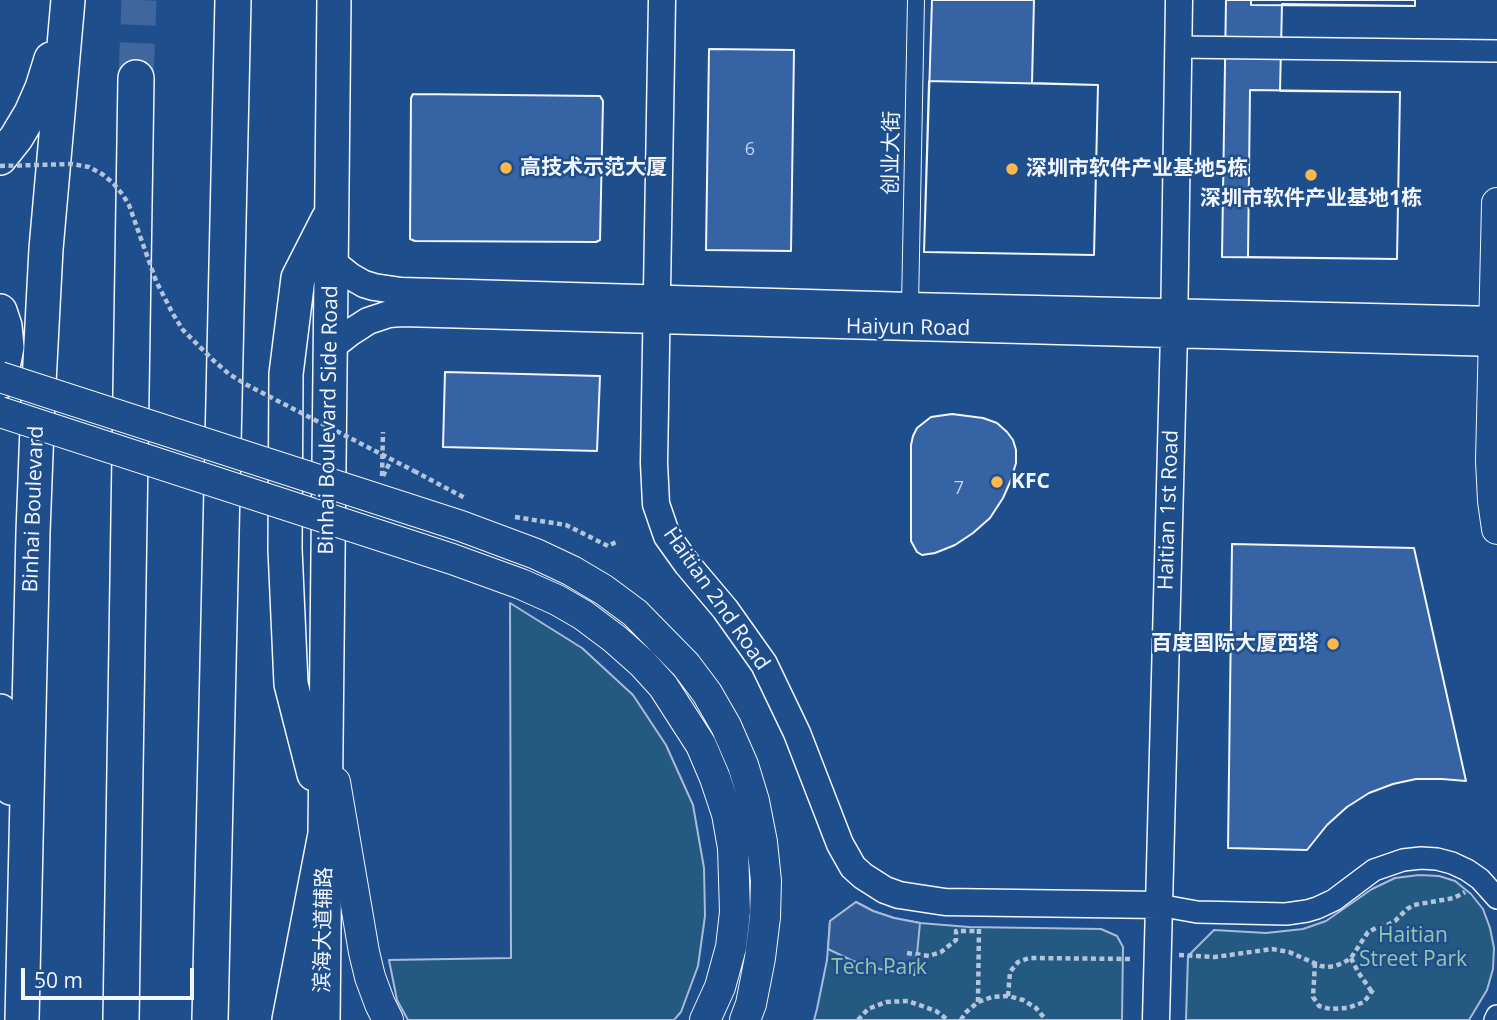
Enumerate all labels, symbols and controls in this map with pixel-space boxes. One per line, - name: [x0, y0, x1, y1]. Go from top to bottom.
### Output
- street label: 创业大街: [879, 111, 905, 195]
- house number: 6: [745, 139, 755, 161]
- place label: 高技术示范大厦: [520, 155, 667, 181]
- place label: 深圳市软件产业基地5栋: [1026, 156, 1248, 182]
- marker: 高技术示范大厦: [498, 160, 514, 176]
- marker: 深圳市软件产业基地5栋: [1004, 161, 1020, 177]
- marker: 深圳市软件产业基地1栋: [1303, 167, 1319, 183]
- place label: 深圳市软件产业基地1栋: [1200, 186, 1422, 212]
- street label: Binhai Boulevard Side Road: [314, 285, 344, 555]
- street label: Haiyun Road: [846, 314, 970, 342]
- street label: Binhai Boulevard: [18, 425, 50, 593]
- street label: Haitian 1st Road: [1154, 429, 1184, 591]
- place label: KFC: [1011, 469, 1050, 495]
- marker: KFC: [989, 474, 1005, 490]
- house number: 7: [954, 478, 964, 500]
- street label: Haitian 2nd Road: [657, 523, 775, 675]
- place label: 百度国际大厦西塔: [1151, 631, 1319, 657]
- marker: 百度国际大厦西塔: [1325, 636, 1341, 652]
- street label: 滨海大道辅路: [310, 867, 338, 993]
- park label: Haitian Street Park: [1359, 923, 1467, 973]
- scale bar: [24, 954, 198, 998]
- park label: Tech Park: [831, 955, 927, 981]
- text: 50 m: [34, 966, 83, 994]

